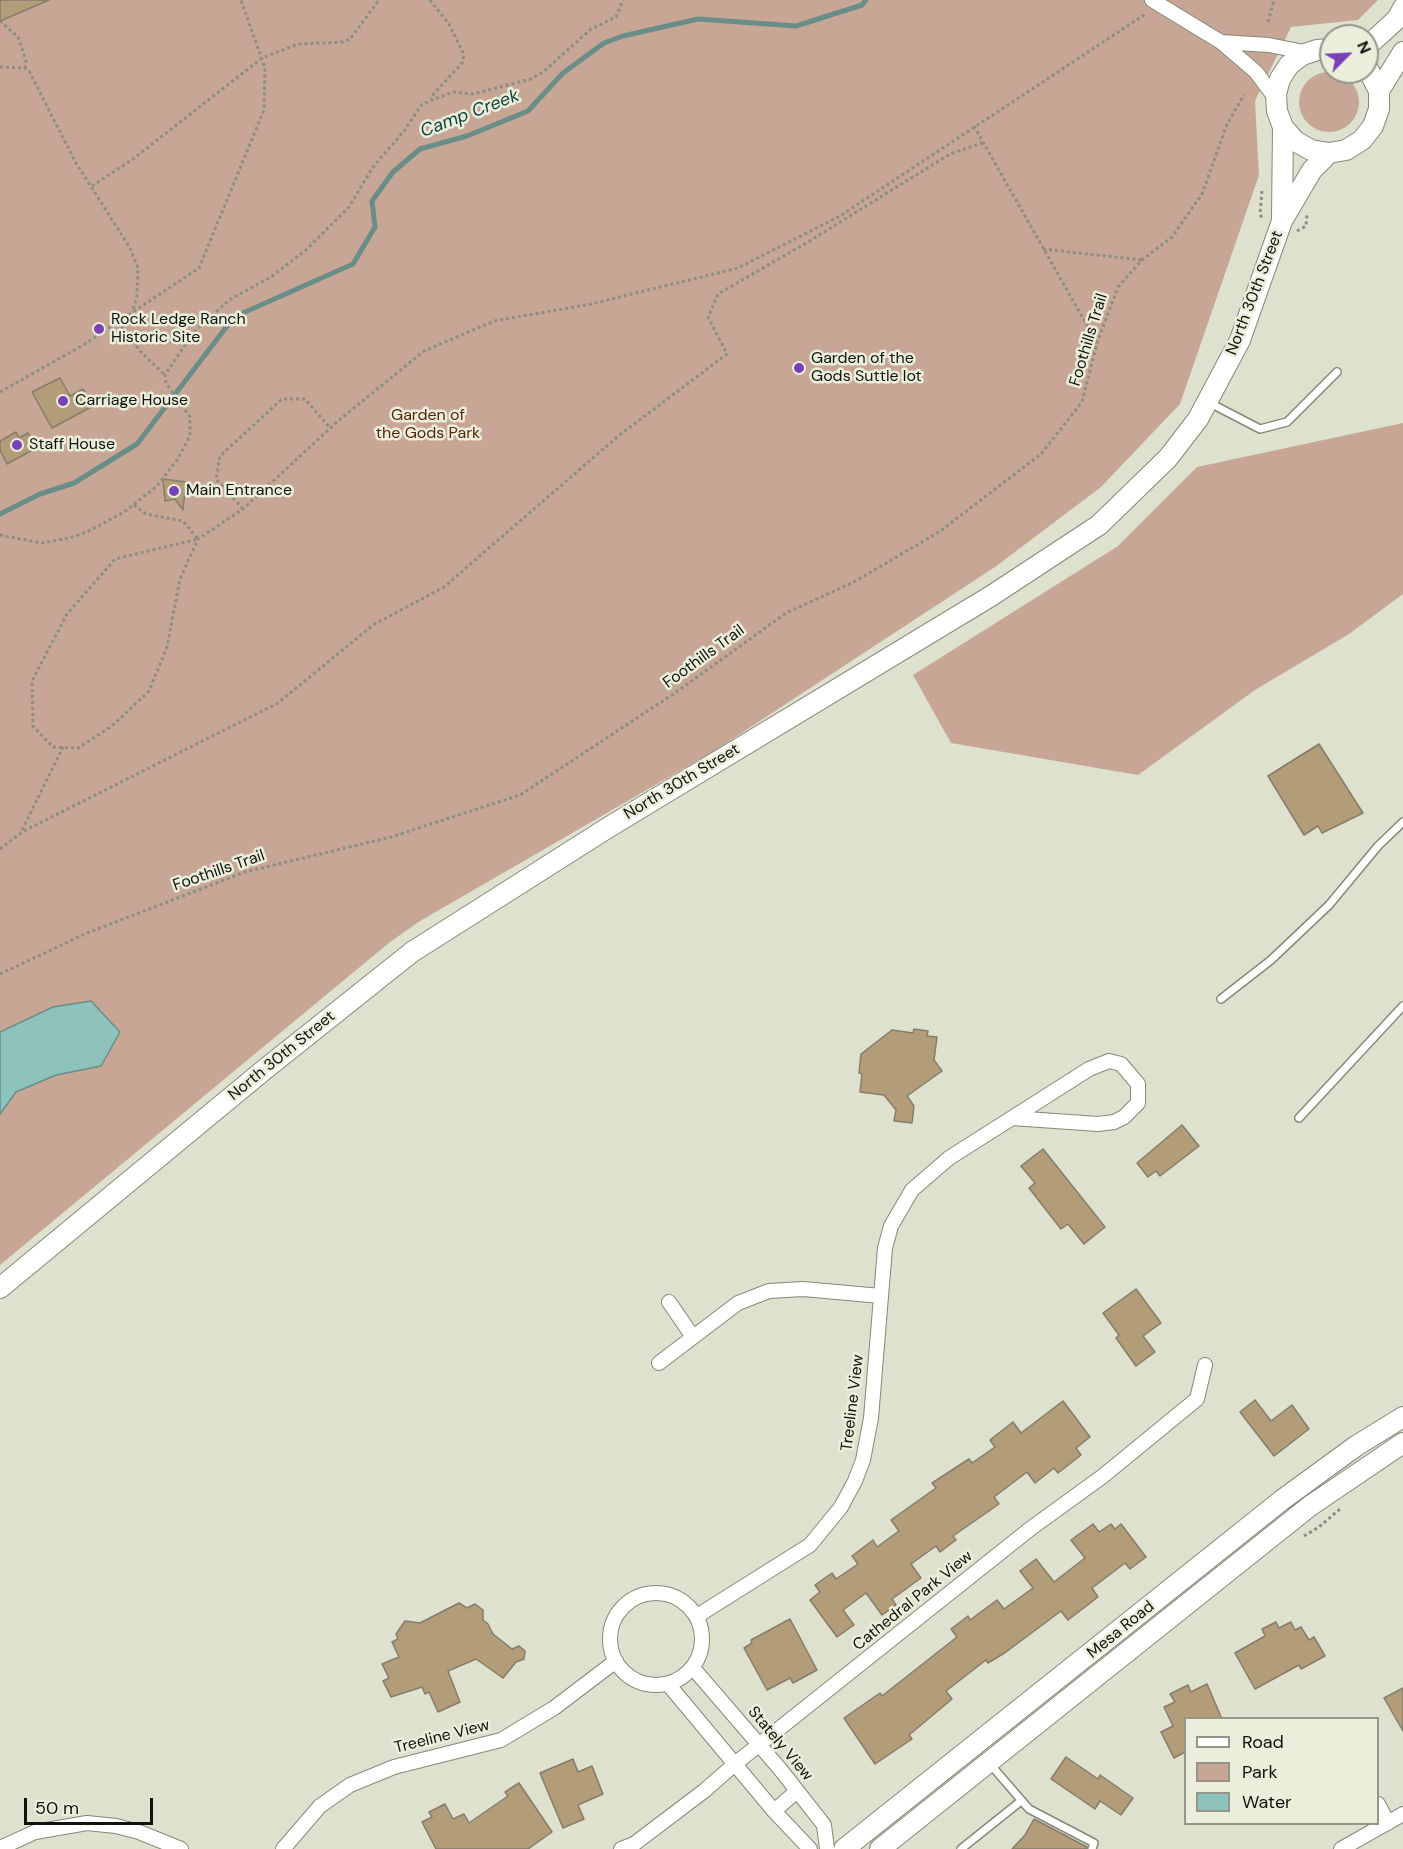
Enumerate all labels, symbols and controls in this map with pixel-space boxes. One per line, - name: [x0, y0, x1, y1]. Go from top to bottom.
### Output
- north arrow: [1319, 24, 1379, 84]
- text: N: [1352, 38, 1376, 57]
- water label: Camp Creek: [418, 85, 522, 143]
- street label: North 30th Street: [1222, 228, 1288, 358]
- street label: Foothills Trail: [1066, 291, 1112, 389]
- place label: Rock Ledge Ranch Historic Site: [111, 310, 246, 348]
- marker: Rock Ledge Ranch Historic Site: [92, 322, 106, 336]
- place label: Garden of the Gods Suttle lot: [811, 349, 922, 387]
- marker: Garden of the Gods Suttle lot: [792, 361, 806, 375]
- place label: Carriage House: [75, 391, 188, 411]
- marker: Carriage House: [56, 394, 70, 408]
- park label: Garden of the Gods Park: [376, 406, 480, 444]
- place label: Staff House: [29, 435, 115, 455]
- marker: Staff House: [10, 438, 24, 452]
- place label: Main Entrance: [186, 481, 292, 501]
- marker: Main Entrance: [167, 484, 181, 498]
- street label: Foothills Trail: [660, 621, 748, 693]
- street label: North 30th Street: [621, 740, 743, 824]
- street label: Foothills Trail: [171, 846, 267, 896]
- street label: North 30th Street: [225, 1007, 339, 1105]
- street label: Treeline View: [838, 1354, 868, 1452]
- street label: Cathedral Park View: [849, 1547, 977, 1655]
- street label: Mesa Road: [1084, 1597, 1158, 1663]
- street label: Stately View: [743, 1703, 817, 1785]
- street label: Treeline View: [392, 1716, 492, 1758]
- legend: [1184, 1717, 1379, 1825]
- text: Road: [1242, 1730, 1284, 1754]
- text: Park: [1242, 1760, 1278, 1784]
- scale bar: [27, 1786, 156, 1824]
- text: Water: [1242, 1790, 1292, 1814]
- text: 50 m: [35, 1796, 79, 1820]

